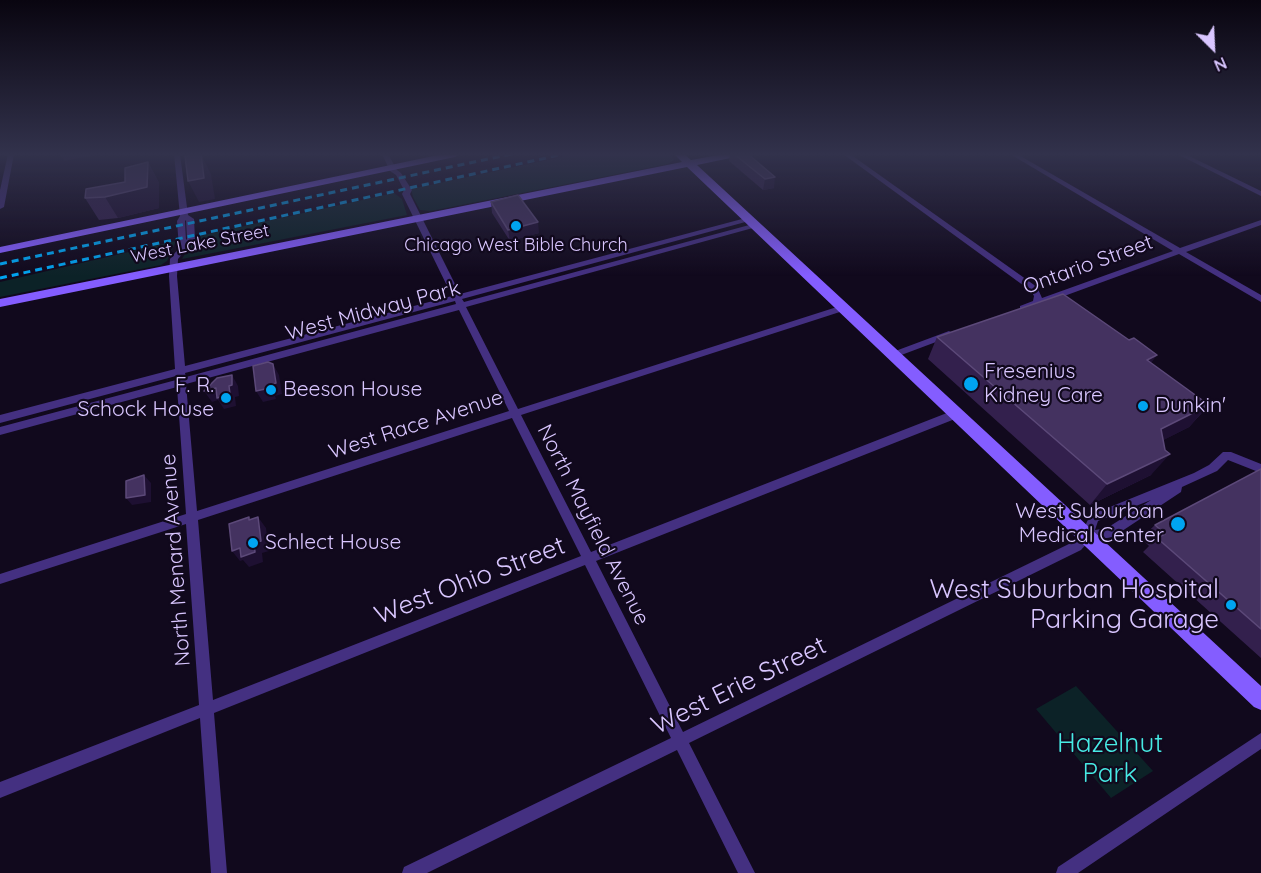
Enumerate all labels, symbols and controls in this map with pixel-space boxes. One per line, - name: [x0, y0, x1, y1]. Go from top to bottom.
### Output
- north arrow: [1183, 18, 1243, 78]
- text: N: [1211, 53, 1230, 76]
- marker: Chicago West Bible Church: [509, 219, 523, 233]
- street label: West Lake Street: [129, 220, 271, 268]
- street label: Ontario Street: [1020, 230, 1156, 300]
- place label: Chicago West Bible Church: [404, 235, 628, 257]
- street label: West Midway Park: [283, 276, 463, 346]
- place label: Fresenius Kidney Care: [984, 359, 1103, 409]
- place label: F. R. Schock House: [77, 373, 214, 423]
- marker: Fresenius Kidney Care: [962, 375, 980, 393]
- place label: Beeson House: [283, 377, 422, 403]
- marker: Beeson House: [264, 383, 278, 397]
- street label: West Race Avenue: [326, 385, 506, 465]
- marker: F. R. Schock House: [219, 391, 233, 405]
- place label: Dunkin': [1155, 393, 1226, 419]
- marker: Dunkin': [1136, 399, 1150, 413]
- street label: North Mayfield Avenue: [531, 421, 655, 629]
- street label: North Menard Avenue: [156, 453, 196, 667]
- place label: West Suburban Medical Center: [1015, 499, 1164, 549]
- marker: West Suburban Medical Center: [1169, 515, 1187, 533]
- place label: Schlect House: [265, 530, 401, 556]
- street label: West Ohio Street: [370, 530, 570, 632]
- marker: Schlect House: [246, 536, 260, 550]
- place label: West Suburban Hospital Parking Garage: [929, 574, 1219, 636]
- marker: West Suburban Hospital Parking Garage: [1224, 598, 1238, 612]
- street label: West Erie Street: [646, 630, 832, 742]
- park label: Hazelnut Park: [1057, 728, 1163, 790]

